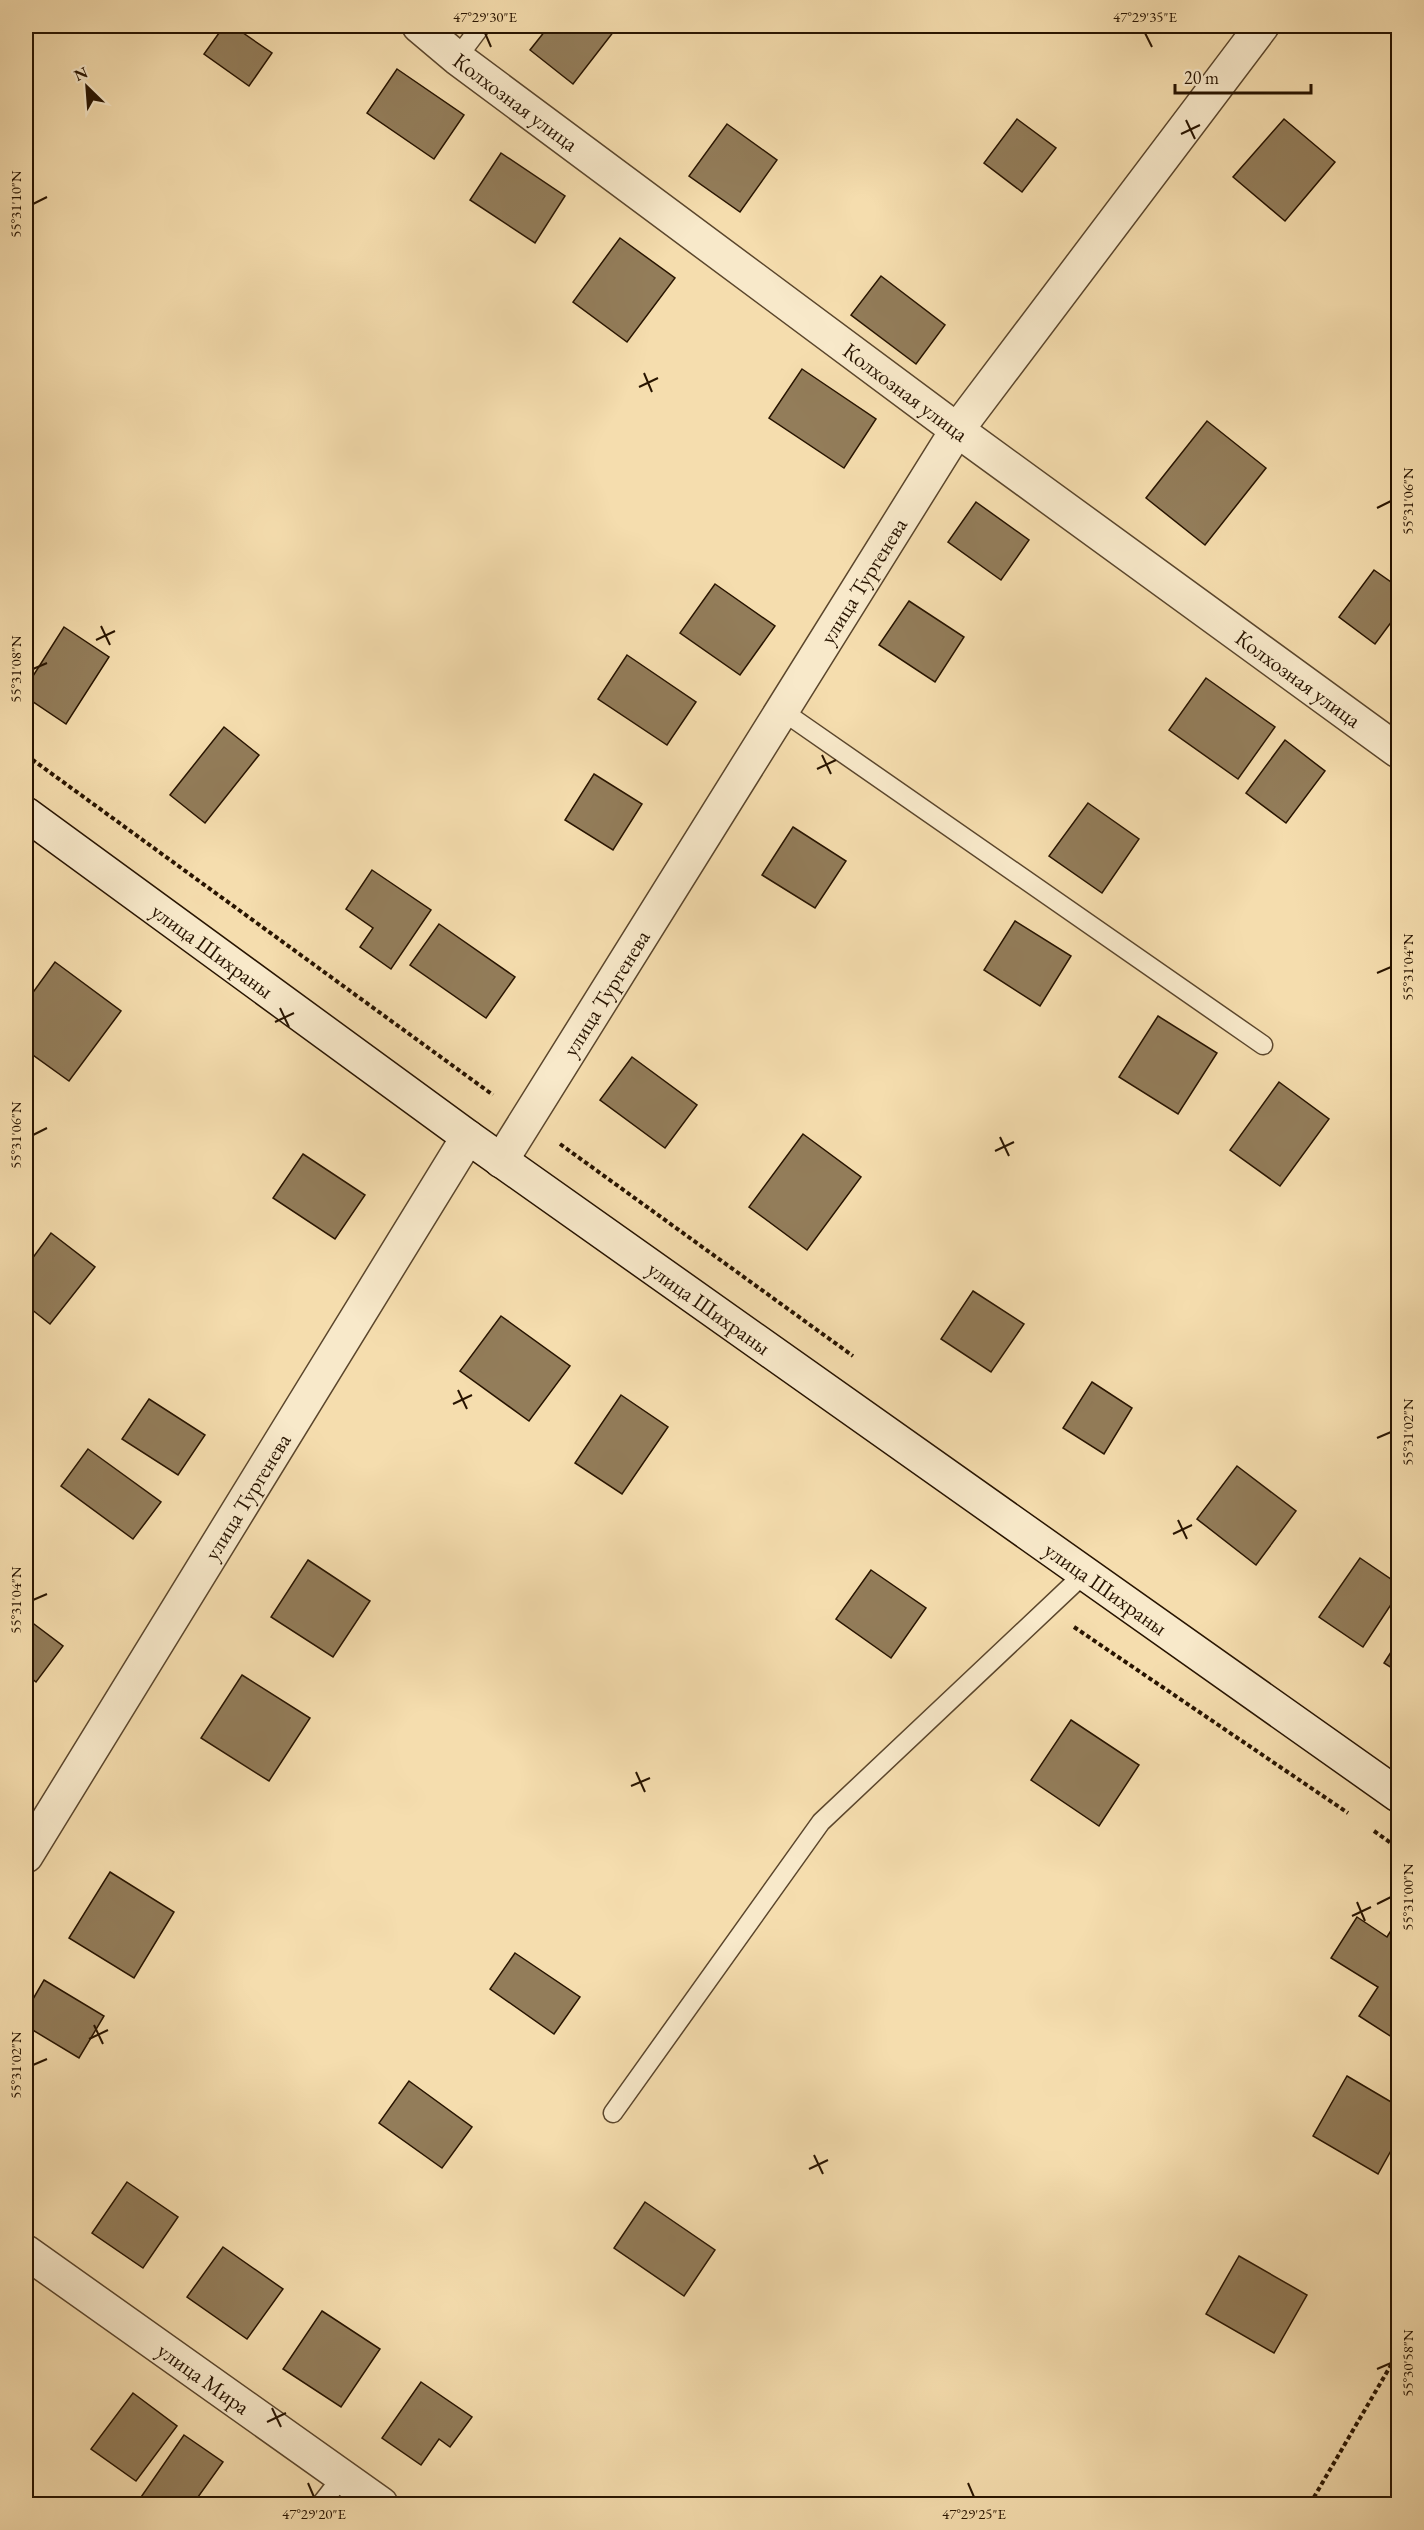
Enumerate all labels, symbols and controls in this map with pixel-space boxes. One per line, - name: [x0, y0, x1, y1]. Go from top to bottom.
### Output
- text: 47°29'30"E: [453, 7, 518, 26]
- text: 47°29'35"E: [1113, 7, 1178, 26]
- street label: Колхозная улица: [447, 46, 584, 158]
- north arrow: [57, 57, 117, 117]
- scale bar: [1175, 57, 1312, 95]
- text: N: [71, 62, 91, 86]
- text: 20 m: [1184, 66, 1219, 89]
- text: 55°31'10"N: [6, 170, 25, 238]
- street label: Колхозная улица: [837, 336, 974, 448]
- text: 55°31'06"N: [1398, 467, 1417, 535]
- street label: улица Тургенева: [813, 512, 914, 649]
- street label: Колхозная улица: [1230, 623, 1367, 734]
- text: 55°31'08"N: [6, 635, 25, 703]
- street label: улица Шихраны: [146, 896, 279, 1005]
- street label: улица Тургенева: [555, 924, 656, 1062]
- text: 55°31'04"N: [1398, 933, 1417, 1001]
- text: 55°31'06"N: [6, 1101, 25, 1169]
- street label: улица Шихраны: [642, 1254, 777, 1361]
- text: 55°31'02"N: [1398, 1398, 1417, 1466]
- street label: улица Тургенева: [197, 1427, 297, 1565]
- street label: улица Шихраны: [1039, 1535, 1173, 1642]
- text: 55°31'04"N: [6, 1566, 25, 1634]
- text: 55°31'00"N: [1398, 1863, 1417, 1931]
- text: 55°31'02"N: [6, 2031, 25, 2099]
- text: 55°30'58"N: [1398, 2329, 1417, 2397]
- street label: улица Мира: [152, 2335, 256, 2421]
- text: 47°29'20"E: [282, 2504, 347, 2523]
- text: 47°29'25"E: [942, 2504, 1007, 2523]

